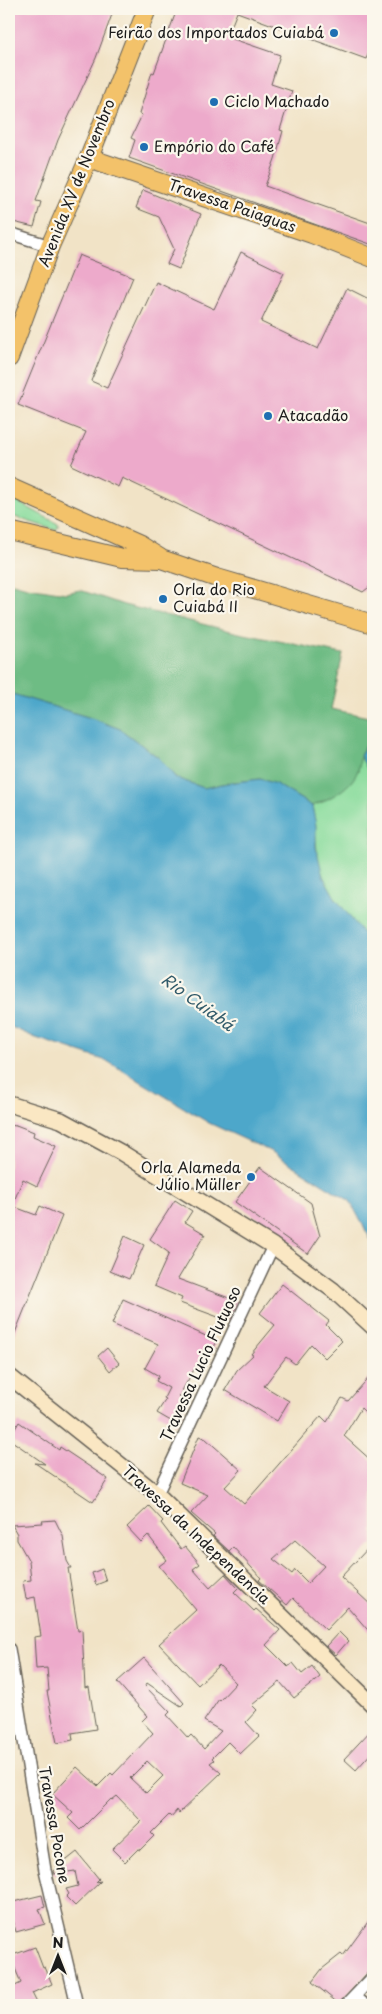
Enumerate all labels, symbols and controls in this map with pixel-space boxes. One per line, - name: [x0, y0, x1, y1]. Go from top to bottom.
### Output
- place label: Feirão dos Importados Cuiabá: [108, 20, 325, 43]
- marker: Feirão dos Importados Cuiabá: [328, 27, 340, 39]
- place label: Ciclo Machado: [224, 89, 329, 112]
- street label: Avenida XV de Novembro: [31, 95, 120, 270]
- marker: Ciclo Machado: [208, 96, 220, 108]
- place label: Empório do Café: [154, 134, 274, 157]
- marker: Empório do Café: [138, 141, 150, 153]
- street label: Travessa Paiaguas: [166, 172, 300, 237]
- place label: Atacadão: [278, 403, 348, 426]
- marker: Atacadão: [262, 410, 274, 422]
- place label: Orla do Rio Cuiabá II: [173, 577, 255, 617]
- marker: Orla do Rio Cuiabá II: [157, 593, 169, 605]
- water label: Rio Cuiabá: [157, 967, 240, 1036]
- place label: Orla Alameda Júlio Müller: [141, 1155, 242, 1195]
- marker: Orla Alameda Júlio Müller: [245, 1171, 257, 1183]
- street label: Travessa Lucio Flutuoso: [153, 1282, 246, 1445]
- street label: Travessa da Independencia: [118, 1459, 277, 1610]
- street label: Travessa Pocone: [34, 1764, 77, 1885]
- north arrow: [32, 1932, 82, 1982]
- text: N: [52, 1932, 64, 1953]

